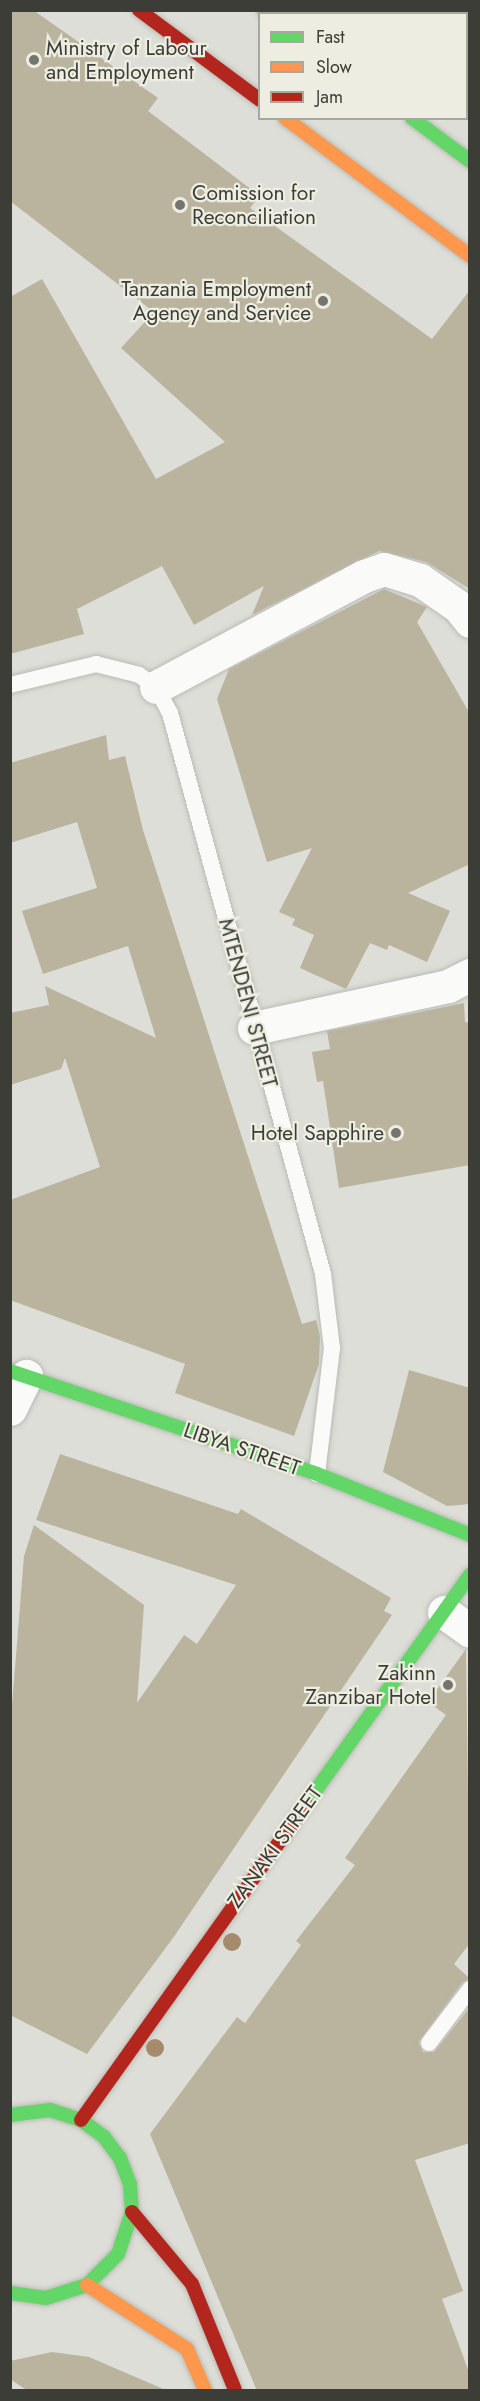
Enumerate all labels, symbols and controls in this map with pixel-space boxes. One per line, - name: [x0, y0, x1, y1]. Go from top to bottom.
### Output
- legend: [258, 12, 468, 120]
- text: Fast: [316, 24, 345, 50]
- place label: Ministry of Labour and Employment: [46, 35, 207, 85]
- marker: Ministry of Labour and Employment: [27, 53, 41, 67]
- text: Slow: [316, 54, 352, 80]
- text: Jam: [316, 84, 343, 110]
- place label: Comission for Reconciliation: [192, 180, 316, 230]
- marker: Comission for Reconciliation: [173, 198, 187, 212]
- place label: Tanzania Employment Agency and Service: [121, 276, 311, 326]
- marker: Tanzania Employment Agency and Service: [316, 294, 330, 308]
- street label: MTENDENI STREET: [213, 916, 283, 1090]
- place label: Hotel Sapphire: [251, 1120, 384, 1146]
- marker: Hotel Sapphire: [389, 1126, 403, 1140]
- street label: LIBYA STREET: [180, 1417, 304, 1481]
- place label: Zakinn Zanzibar Hotel: [306, 1660, 436, 1710]
- marker: Zakinn Zanzibar Hotel: [441, 1678, 455, 1692]
- street label: ZANAKI STREET: [222, 1781, 328, 1913]

